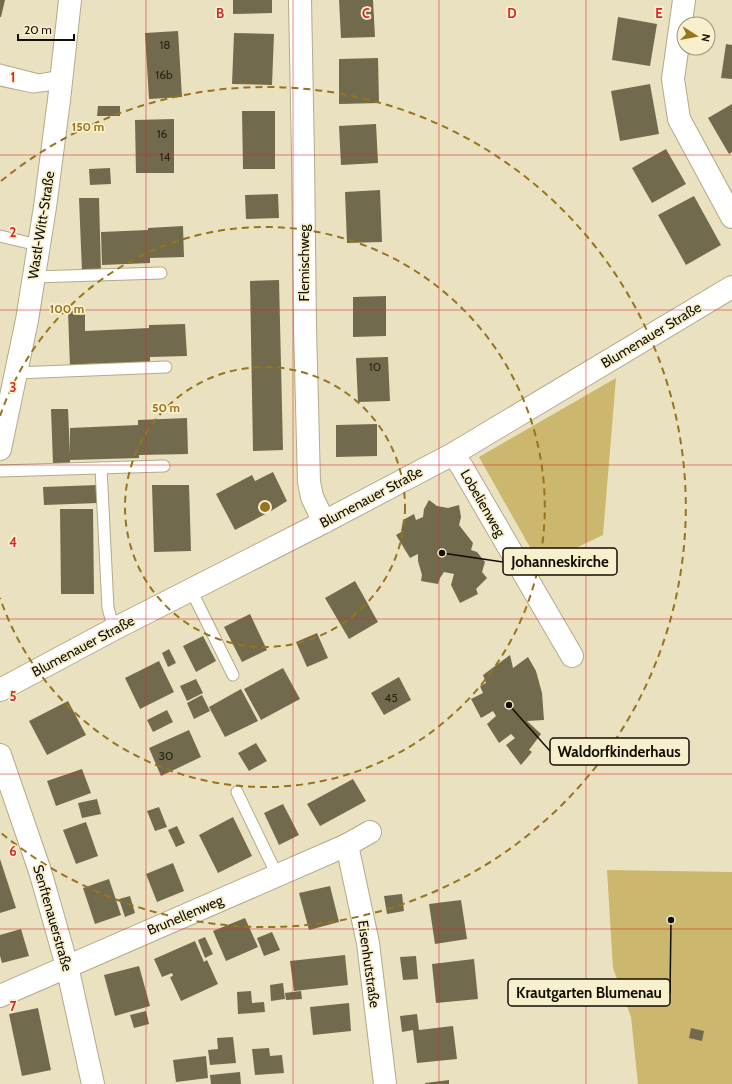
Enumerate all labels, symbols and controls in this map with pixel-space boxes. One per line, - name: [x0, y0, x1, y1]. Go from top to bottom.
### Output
- text: B: [216, 5, 224, 21]
- text: C: [362, 5, 370, 21]
- text: D: [507, 5, 517, 21]
- text: E: [655, 5, 663, 21]
- scale bar: [18, 16, 74, 42]
- north arrow: [676, 16, 716, 56]
- text: 20 m: [24, 22, 52, 37]
- text: N: [698, 33, 713, 43]
- house number: 18: [159, 37, 171, 52]
- house number: 16b: [155, 67, 173, 82]
- text: 1: [11, 69, 15, 85]
- text: 150 m: [72, 119, 104, 134]
- house number: 16: [157, 126, 168, 141]
- house number: 14: [160, 149, 170, 164]
- street label: Wastl-Witt-Straße: [24, 170, 58, 280]
- text: 2: [10, 224, 17, 240]
- street label: Flemischweg: [295, 224, 313, 301]
- street label: Blumenauer Straße: [598, 298, 704, 372]
- text: 100 m: [50, 301, 84, 316]
- house number: 10: [369, 359, 381, 374]
- text: 3: [9, 379, 17, 395]
- text: 50 m: [152, 400, 180, 415]
- street label: Blumenauer Straße: [316, 462, 426, 532]
- street label: Lobelienweg: [456, 466, 510, 541]
- centre of rings: [258, 500, 272, 514]
- text: 4: [9, 534, 17, 550]
- callout: Johanneskirche: [503, 548, 617, 575]
- text: Johanneskirche: [510, 553, 609, 571]
- street label: Blumenauer Straße: [28, 611, 138, 681]
- text: 5: [10, 688, 17, 704]
- house number: 45: [384, 690, 398, 705]
- callout: Waldorfkinderhaus: [550, 738, 689, 765]
- text: Waldorfkinderhaus: [557, 743, 681, 761]
- house number: 30: [159, 748, 173, 763]
- text: 6: [9, 843, 17, 859]
- street label: Senftenauerstraße: [29, 863, 77, 973]
- street label: Brunellenweg: [144, 891, 227, 939]
- street label: Eisenhutstraße: [354, 919, 384, 1009]
- callout: Krautgarten Blumenau: [508, 979, 670, 1006]
- text: Krautgarten Blumenau: [516, 984, 662, 1002]
- text: 7: [10, 998, 17, 1014]

